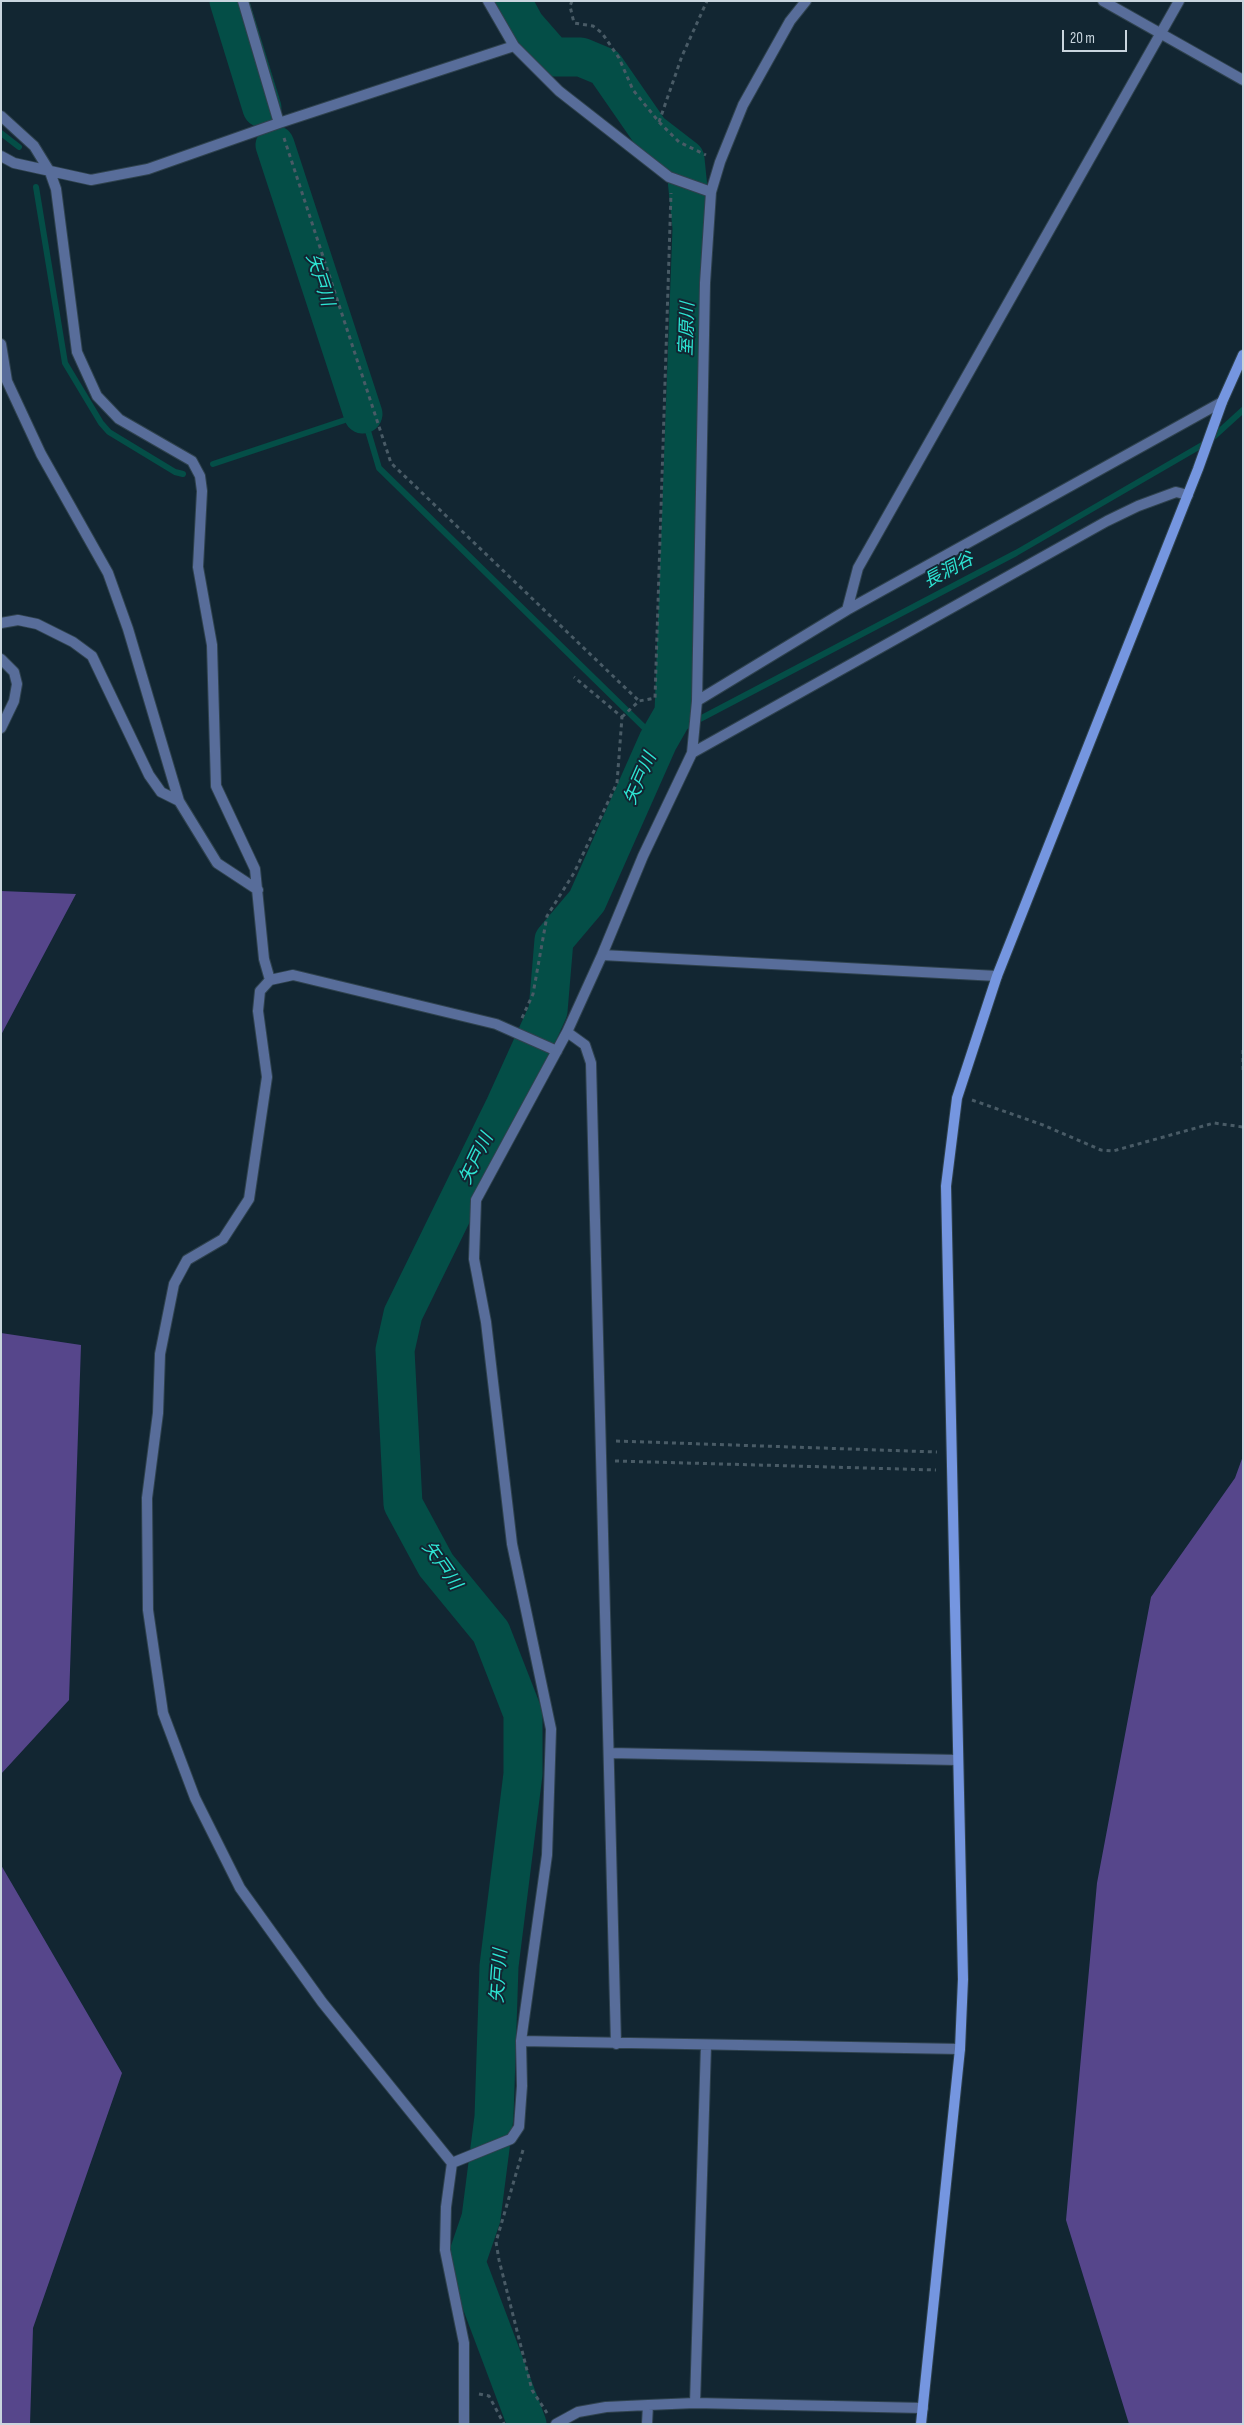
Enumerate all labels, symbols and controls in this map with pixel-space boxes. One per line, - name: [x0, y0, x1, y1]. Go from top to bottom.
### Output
- scale bar: [1064, 20, 1129, 52]
- text: 20 m: [1070, 29, 1095, 48]
- water label: 矢戸川: [300, 251, 338, 309]
- water label: 室原川: [676, 302, 700, 356]
- water label: 長洞谷: [920, 549, 978, 593]
- water label: 矢戸川: [620, 750, 662, 808]
- water label: 矢戸川: [455, 1130, 499, 1188]
- water label: 矢戸川: [417, 1538, 465, 1594]
- water label: 矢戸川: [487, 1948, 513, 2004]

